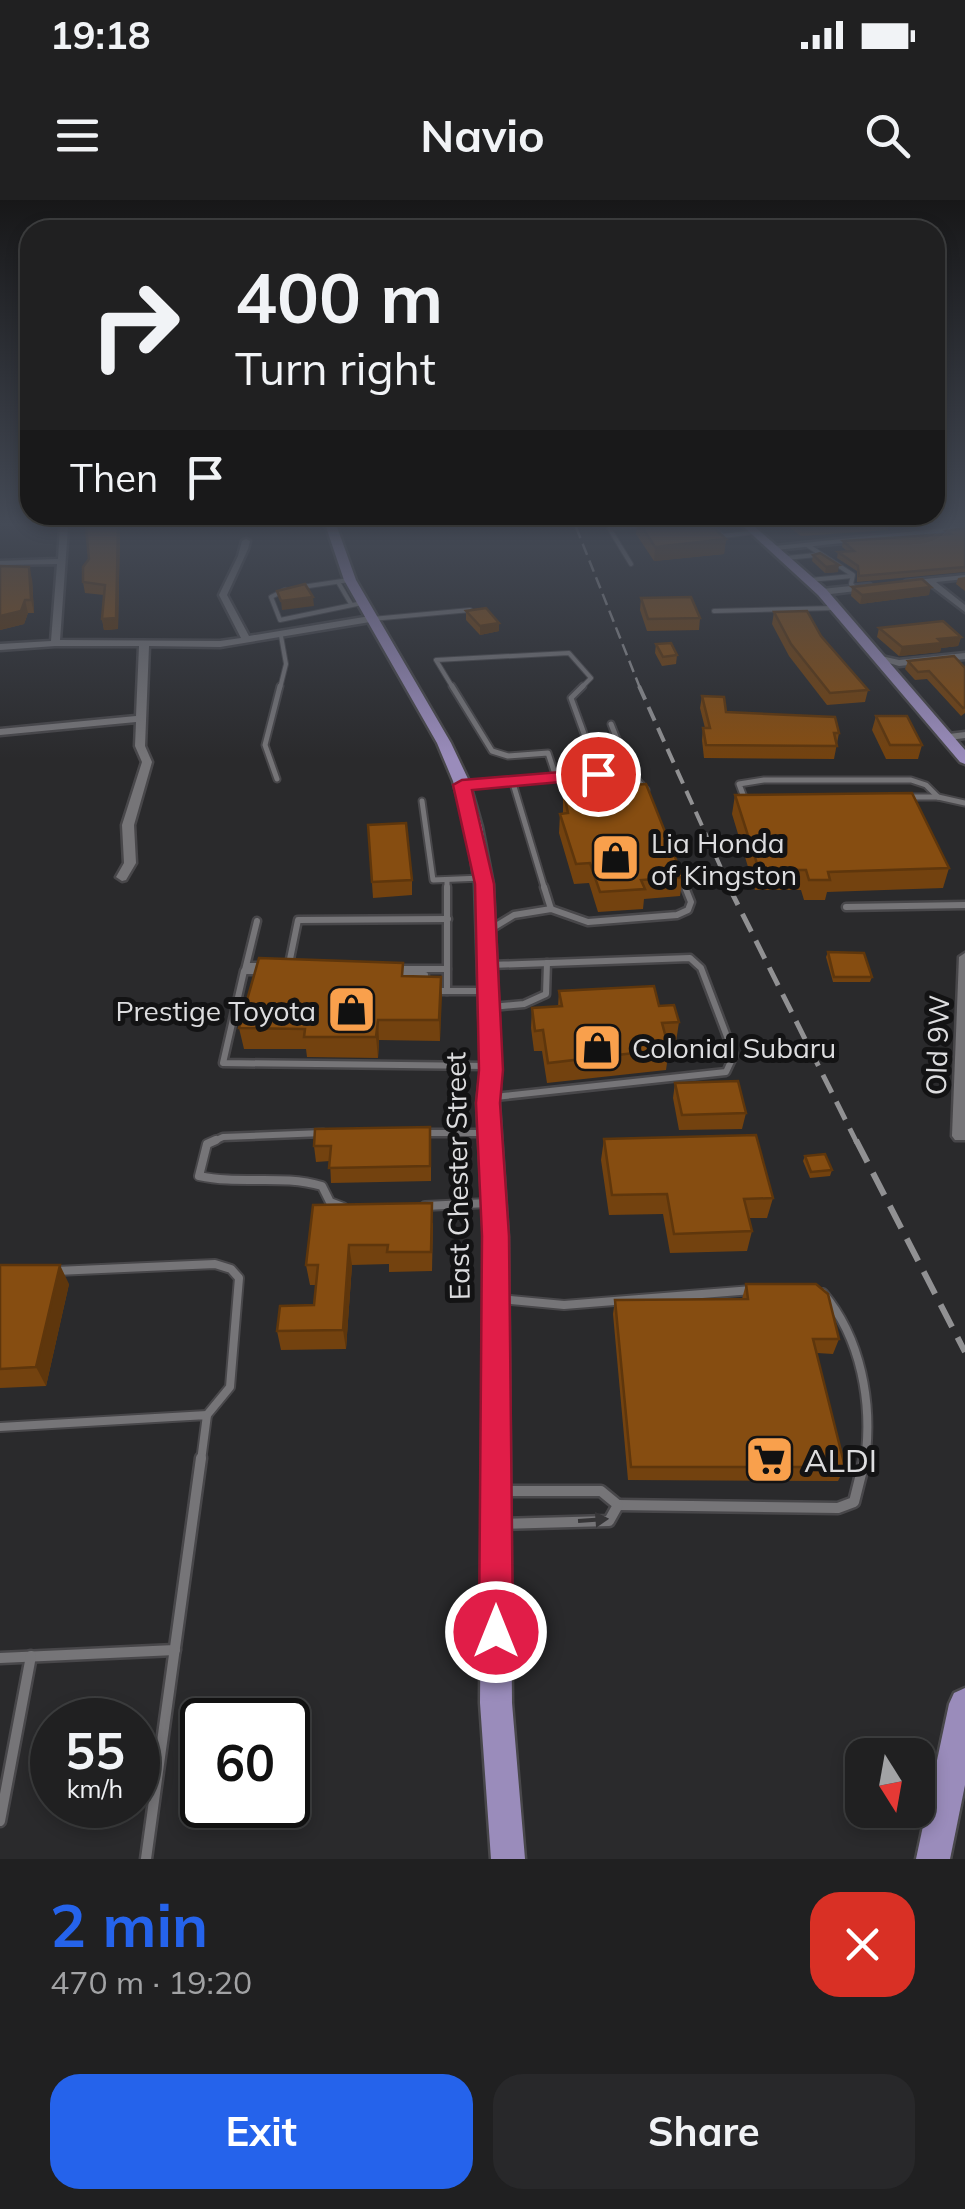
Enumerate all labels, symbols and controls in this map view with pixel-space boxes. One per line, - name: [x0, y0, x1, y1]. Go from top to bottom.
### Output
- text: 19:18: [50, 11, 151, 59]
- text: Navio: [420, 107, 545, 163]
- icon: menu: [50, 108, 105, 163]
- icon: search: [860, 108, 915, 163]
- text: 400 m: [235, 253, 443, 341]
- icon: right: [70, 260, 200, 390]
- text: Turn right: [235, 340, 436, 396]
- icon: arrive: [178, 450, 233, 505]
- text: Then: [70, 454, 158, 502]
- pin: [556, 732, 641, 817]
- icon: arrive: [571, 747, 626, 802]
- place label: Lia Honda of Kingston: [651, 825, 797, 892]
- shop icon: Lia Honda of Kingston: [590, 832, 642, 884]
- shop icon: Prestige Toyota: [325, 984, 377, 1036]
- place label: Prestige Toyota: [116, 993, 316, 1028]
- street label: Old 9W: [918, 994, 956, 1096]
- shop icon: Colonial Subaru: [571, 1021, 623, 1073]
- place label: Colonial Subaru: [632, 1030, 836, 1065]
- street label: East Chester Street: [437, 1051, 477, 1300]
- supermarket icon: ALDI: [743, 1434, 795, 1486]
- place label: ALDI: [804, 1440, 877, 1480]
- one-way arrow: [577, 1512, 609, 1528]
- position arrow: [444, 1580, 548, 1684]
- speed limit sign: 60: [180, 1698, 310, 1828]
- text: 55: [65, 1719, 125, 1782]
- north arrow: [845, 1738, 935, 1828]
- map controls: [845, 1738, 935, 1828]
- text: km/h: [67, 1773, 123, 1804]
- text: 2 min: [50, 1887, 208, 1962]
- button: close: [810, 1892, 915, 1997]
- text: 470 m · 19:20: [50, 1962, 252, 2002]
- button: Exit: [50, 2074, 473, 2189]
- button: Share: [493, 2074, 915, 2189]

